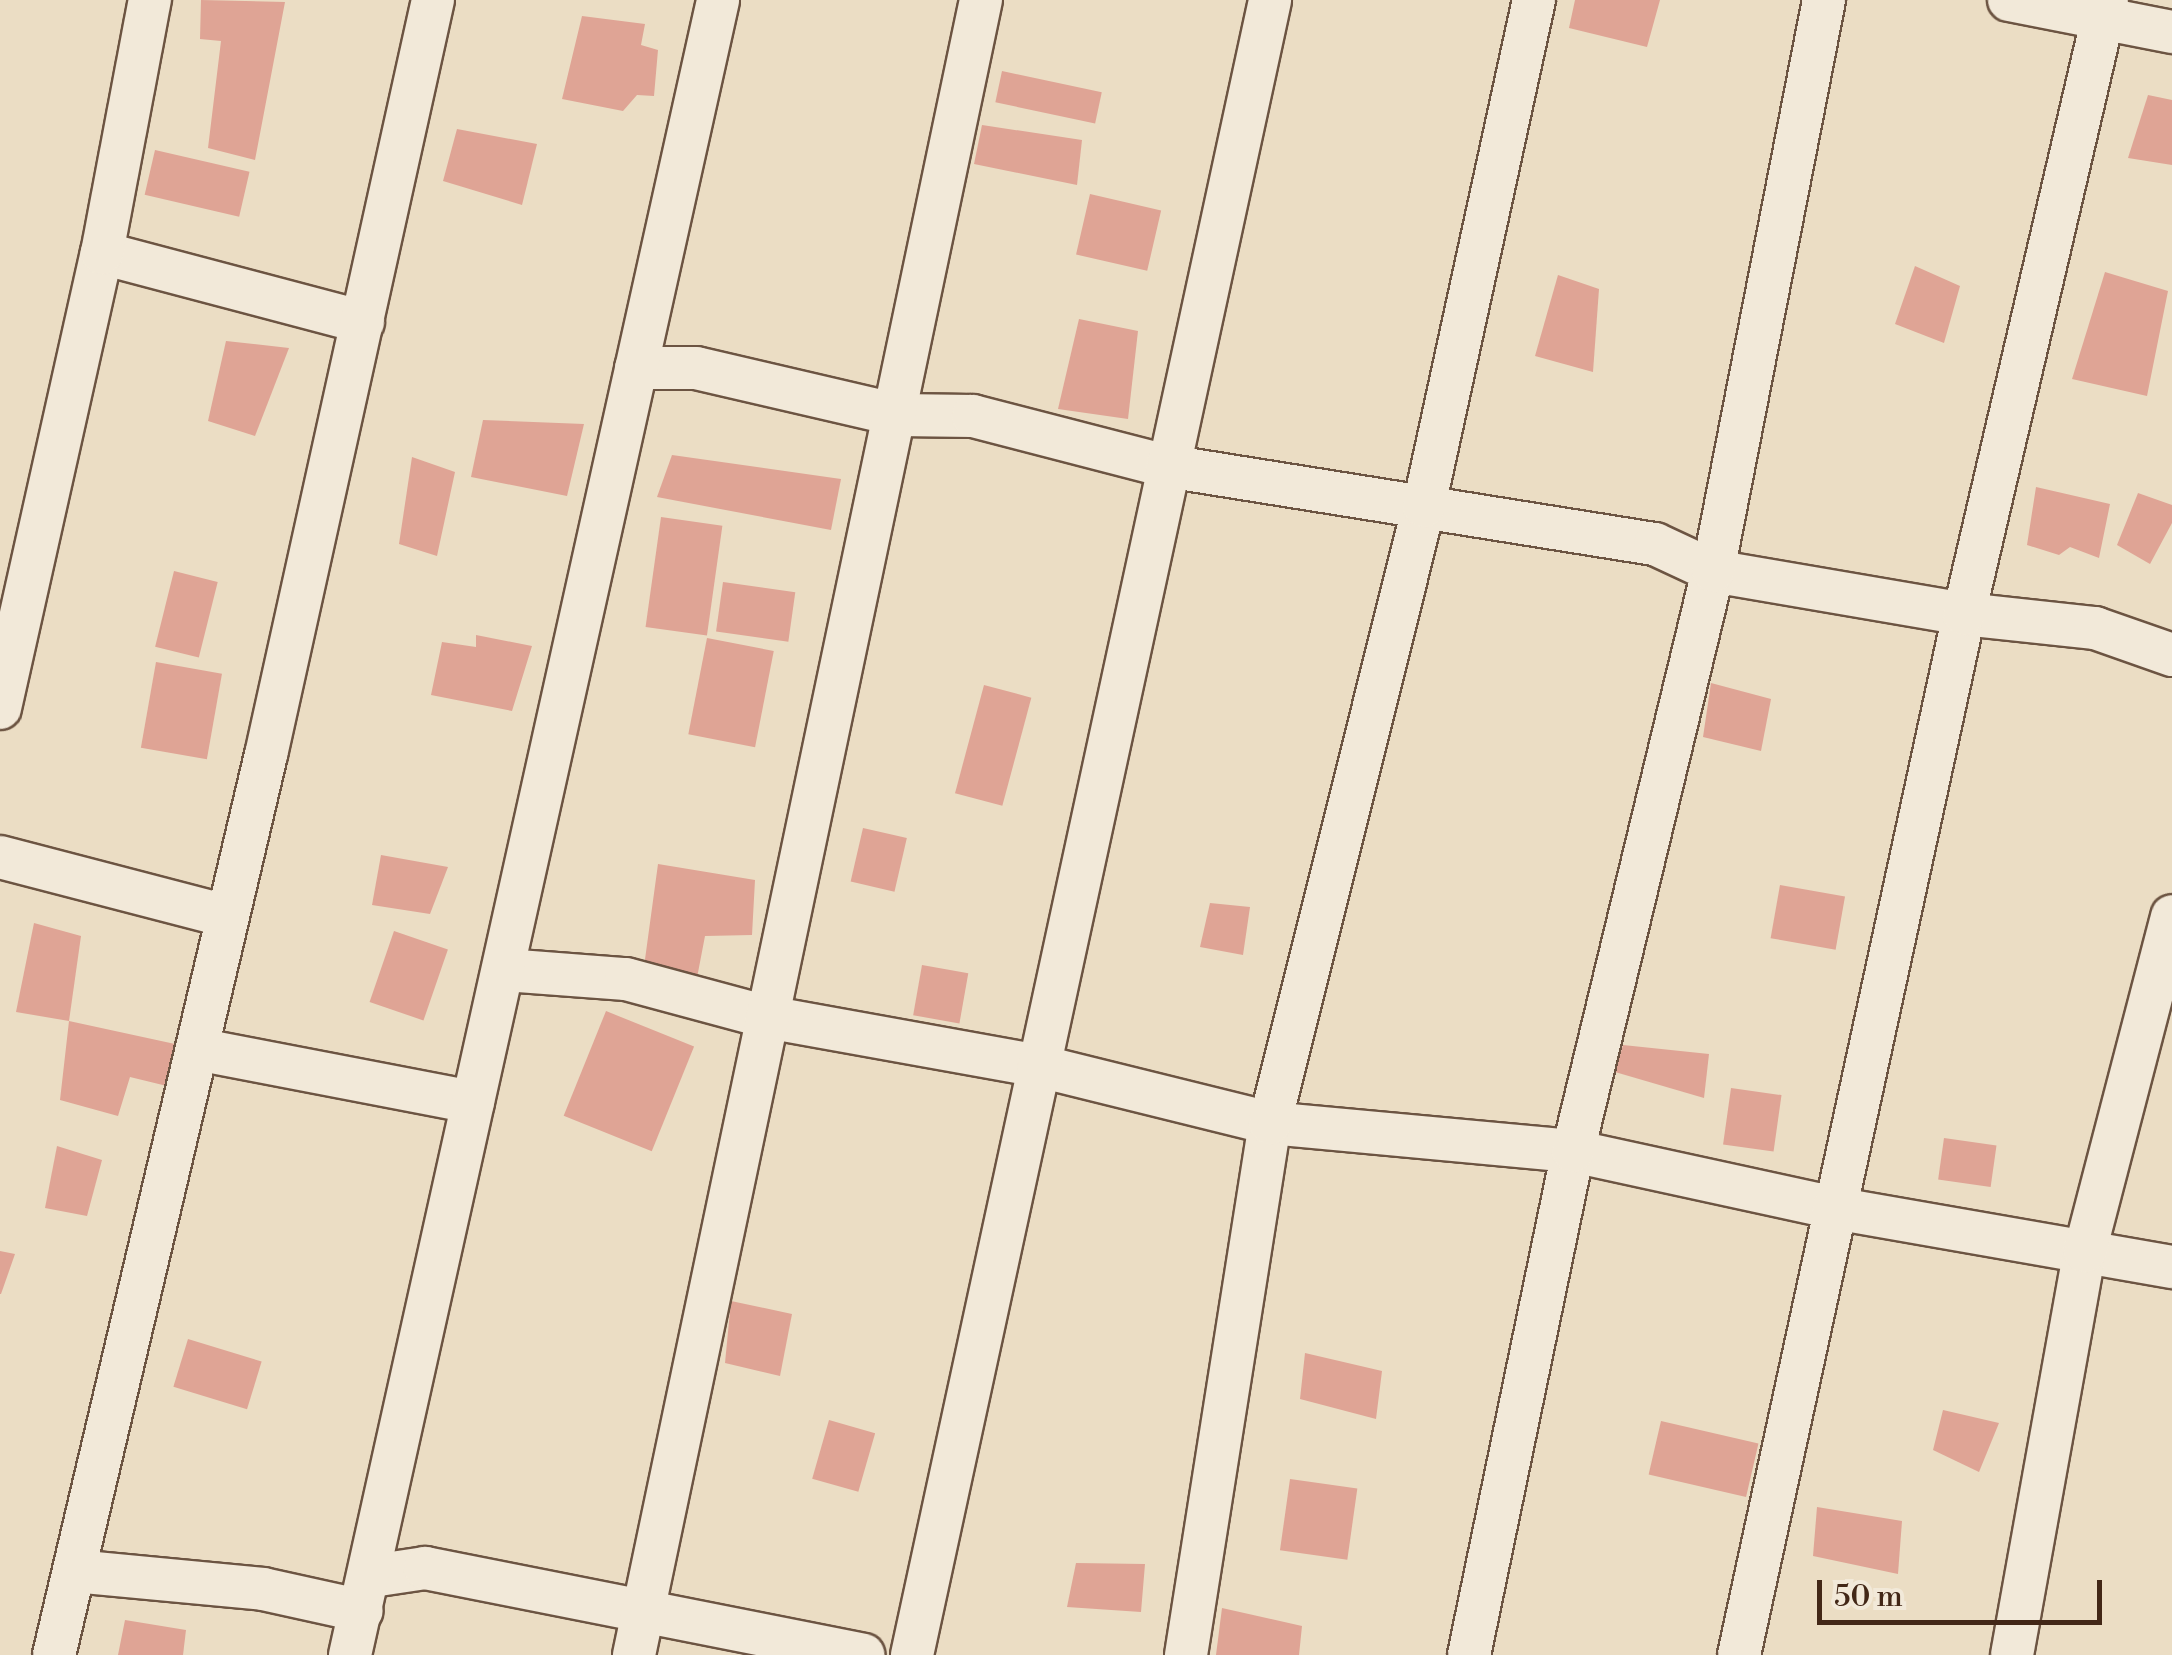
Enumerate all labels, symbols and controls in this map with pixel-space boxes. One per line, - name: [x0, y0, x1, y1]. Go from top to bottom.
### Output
- scale bar: [1822, 1560, 2107, 1622]
- text: 50 m: [1834, 1578, 1903, 1616]

